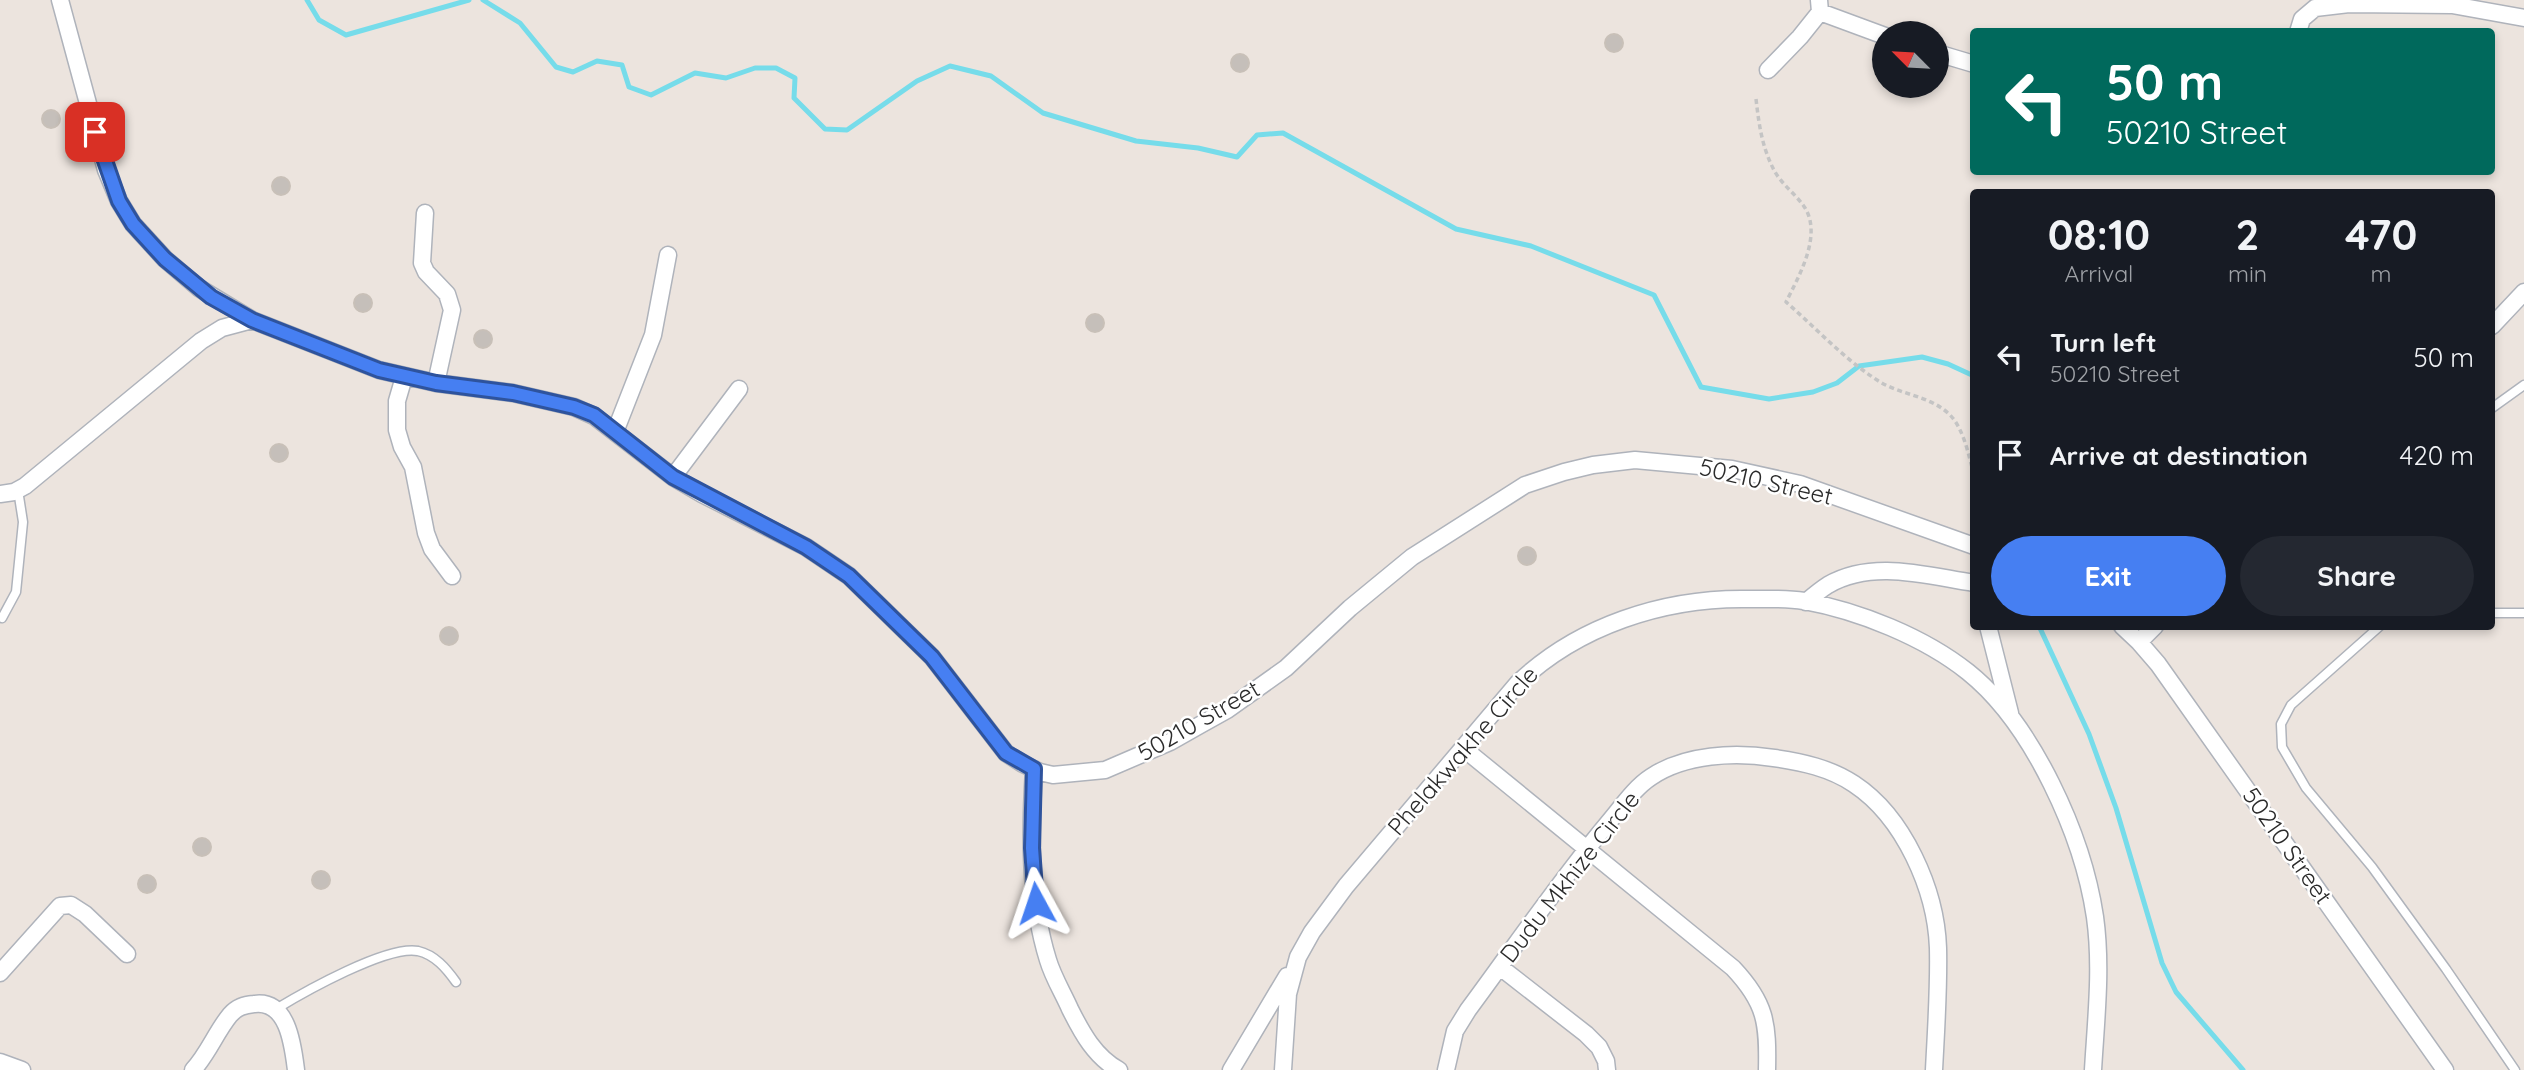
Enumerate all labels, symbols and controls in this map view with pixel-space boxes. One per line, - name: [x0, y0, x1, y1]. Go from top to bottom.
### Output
- north arrow: [1872, 21, 1950, 98]
- map controls: [1872, 21, 1949, 98]
- text: 50 m: [2106, 51, 2223, 112]
- icon: left: [1991, 56, 2082, 147]
- pin: [65, 102, 125, 162]
- text: 50210 Street: [2106, 112, 2287, 152]
- icon: arrive: [76, 113, 114, 151]
- text: 08:10: [2048, 208, 2150, 261]
- text: 2: [2236, 208, 2259, 261]
- text: 470: [2345, 208, 2417, 261]
- text: Arrival: [2065, 259, 2133, 288]
- text: min: [2228, 259, 2267, 288]
- text: m: [2371, 259, 2392, 288]
- text: Turn left: [2050, 326, 2157, 359]
- icon: left: [1991, 338, 2029, 376]
- text: 50 m: [2414, 341, 2474, 374]
- text: 50210 Street: [2050, 359, 2180, 388]
- icon: arrive: [1991, 436, 2029, 474]
- text: Arrive at destination: [2050, 439, 2308, 472]
- text: 420 m: [2400, 439, 2474, 472]
- street label: 50210 Street: [1697, 451, 1836, 511]
- button: Exit: [1991, 536, 2226, 616]
- button: Share: [2240, 536, 2474, 616]
- street label: Phelakwakhe Circle: [1381, 660, 1544, 841]
- street label: 50210 Street: [1132, 673, 1265, 767]
- street label: 50210 Street: [2237, 781, 2339, 910]
- street label: Dudu Mkhize Circle: [1493, 785, 1646, 968]
- position arrow: [999, 866, 1073, 940]

